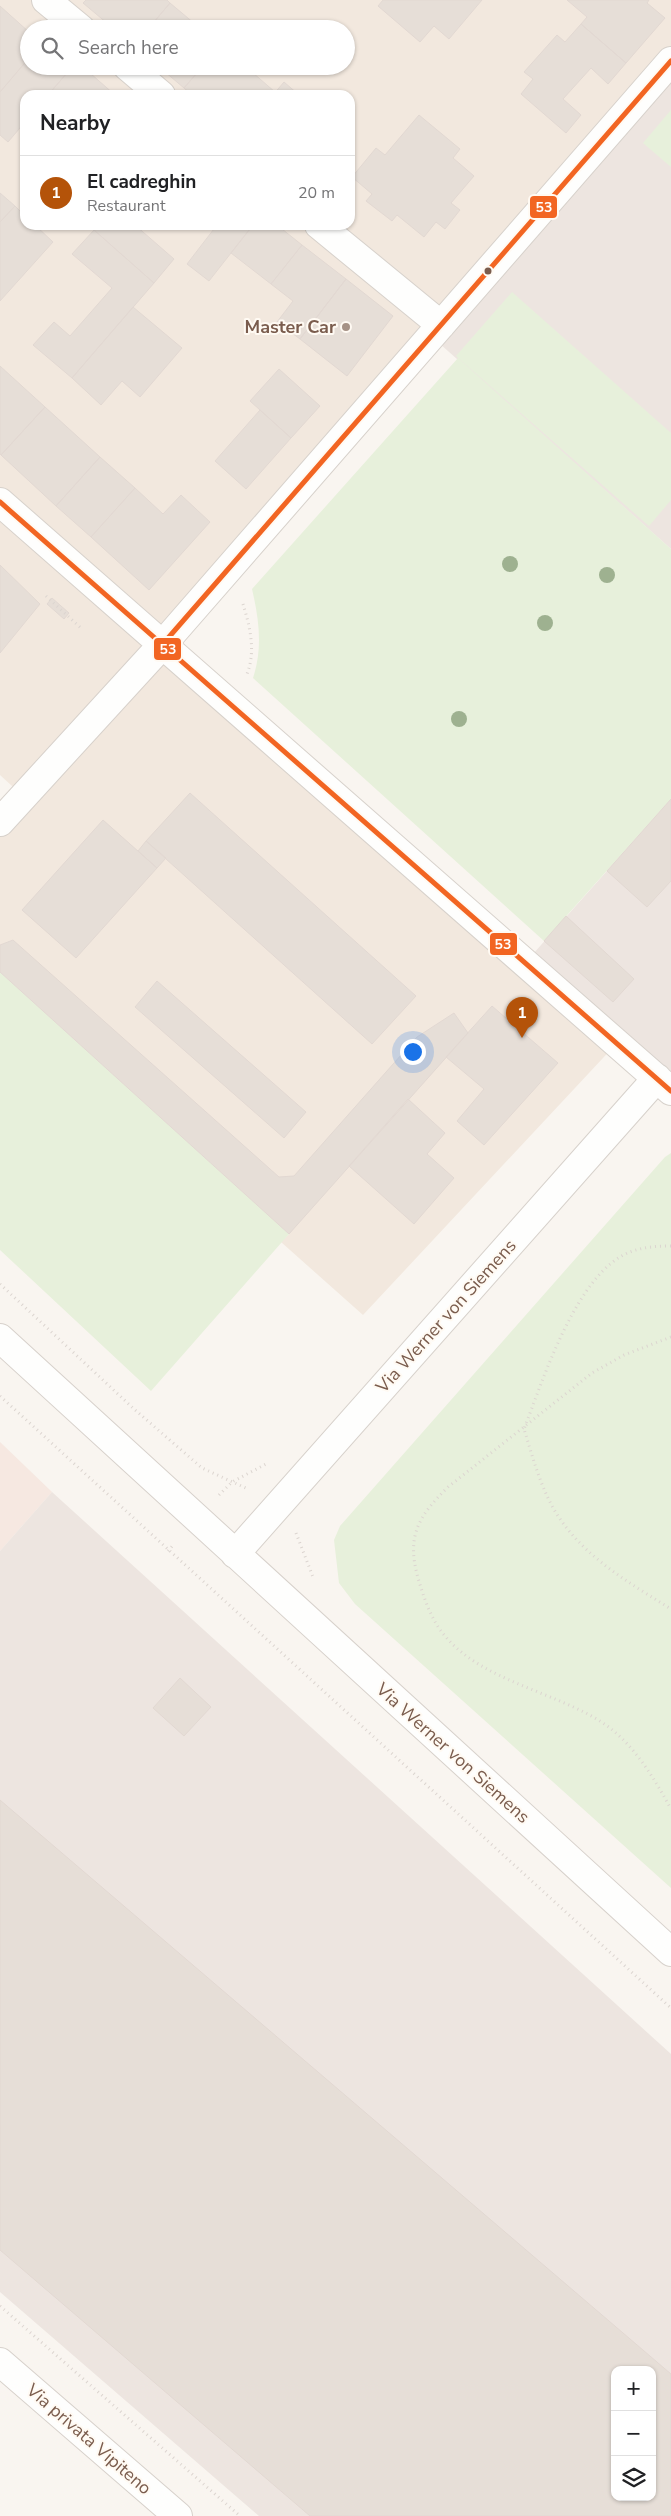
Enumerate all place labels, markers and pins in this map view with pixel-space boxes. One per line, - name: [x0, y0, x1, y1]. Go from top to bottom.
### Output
- unlabelled marker: [483, 266, 493, 276]
- place label: Master Car: [245, 315, 336, 339]
- marker: Master Car: [340, 321, 352, 333]
- pin: 1: [506, 997, 538, 1038]

